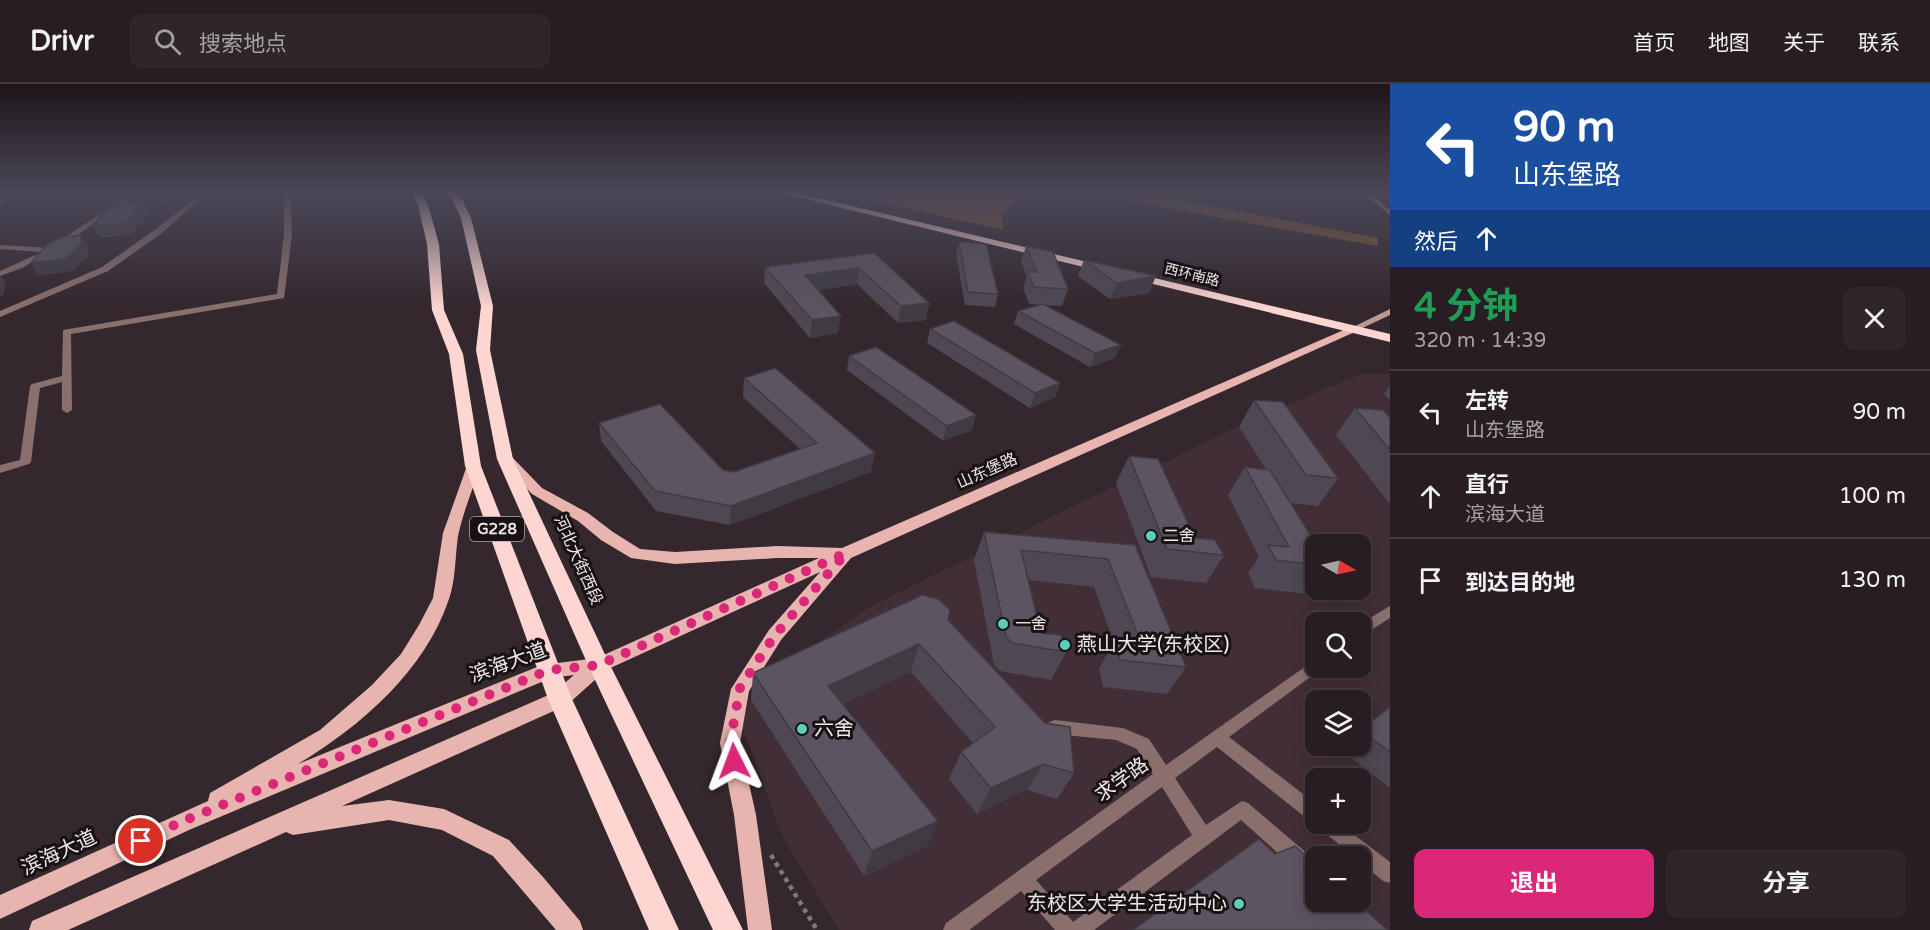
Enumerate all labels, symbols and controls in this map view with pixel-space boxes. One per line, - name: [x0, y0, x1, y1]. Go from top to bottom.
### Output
- search box: [130, 14, 550, 68]
- text: Drivr: [30, 24, 94, 58]
- icon: search: [151, 25, 184, 58]
- text: 搜索地点: [199, 31, 287, 57]
- text: 首页: [1633, 31, 1675, 56]
- text: 地图: [1708, 31, 1750, 56]
- text: 关于: [1783, 31, 1825, 56]
- text: 联系: [1858, 31, 1900, 56]
- text: 90 m: [1513, 102, 1615, 153]
- icon: left: [1414, 108, 1492, 186]
- text: 山东堡路: [1513, 159, 1621, 192]
- icon: ahead: [1470, 222, 1503, 255]
- text: 然后: [1414, 229, 1458, 255]
- street label: 西环南路: [1163, 260, 1221, 290]
- text: 4 分钟: [1414, 285, 1518, 328]
- button: close: [1843, 287, 1906, 350]
- text: 320 m · 14:39: [1414, 329, 1546, 353]
- text: 左转: [1465, 388, 1509, 414]
- icon: left: [1414, 396, 1447, 429]
- text: 90 m: [1852, 399, 1906, 425]
- text: 山东堡路: [1465, 419, 1545, 443]
- street label: 山东堡路: [954, 449, 1020, 493]
- text: 直行: [1465, 472, 1509, 498]
- icon: ahead: [1414, 480, 1447, 513]
- text: 100 m: [1839, 483, 1906, 509]
- text: 滨海大道: [1465, 503, 1545, 527]
- street label: 河北大街西段: [549, 512, 607, 608]
- road number: G228: [470, 517, 524, 541]
- place label: 二舍: [1163, 526, 1195, 546]
- marker: 二舍: [1144, 529, 1158, 543]
- north arrow: [1305, 534, 1371, 600]
- map controls: [1305, 534, 1371, 912]
- icon: arrive: [1414, 564, 1447, 597]
- text: 130 m: [1839, 567, 1906, 593]
- text: 到达目的地: [1465, 570, 1575, 596]
- button: search: [1305, 612, 1371, 678]
- place label: 一舍: [1015, 614, 1047, 634]
- marker: 一舍: [996, 617, 1010, 631]
- place label: 燕山大学(东校区): [1077, 633, 1229, 657]
- street label: 滨海大道: [466, 638, 550, 688]
- marker: 燕山大学(东校区): [1058, 638, 1072, 652]
- button: layers: [1305, 690, 1371, 756]
- place label: 六舍: [814, 717, 854, 741]
- marker: 六舍: [795, 722, 809, 736]
- position arrow: [702, 729, 766, 793]
- street label: 求学路: [1091, 753, 1153, 807]
- button: +: [1305, 768, 1371, 834]
- pin: [115, 815, 166, 866]
- icon: arrive: [124, 824, 157, 857]
- street label: 滨海大道: [18, 825, 100, 881]
- button: −: [1305, 846, 1371, 912]
- button: 退出: [1414, 849, 1654, 918]
- button: 分享: [1666, 849, 1906, 918]
- place label: 东校区大学生活动中心: [1027, 892, 1227, 916]
- marker: 东校区大学生活动中心: [1232, 897, 1246, 911]

